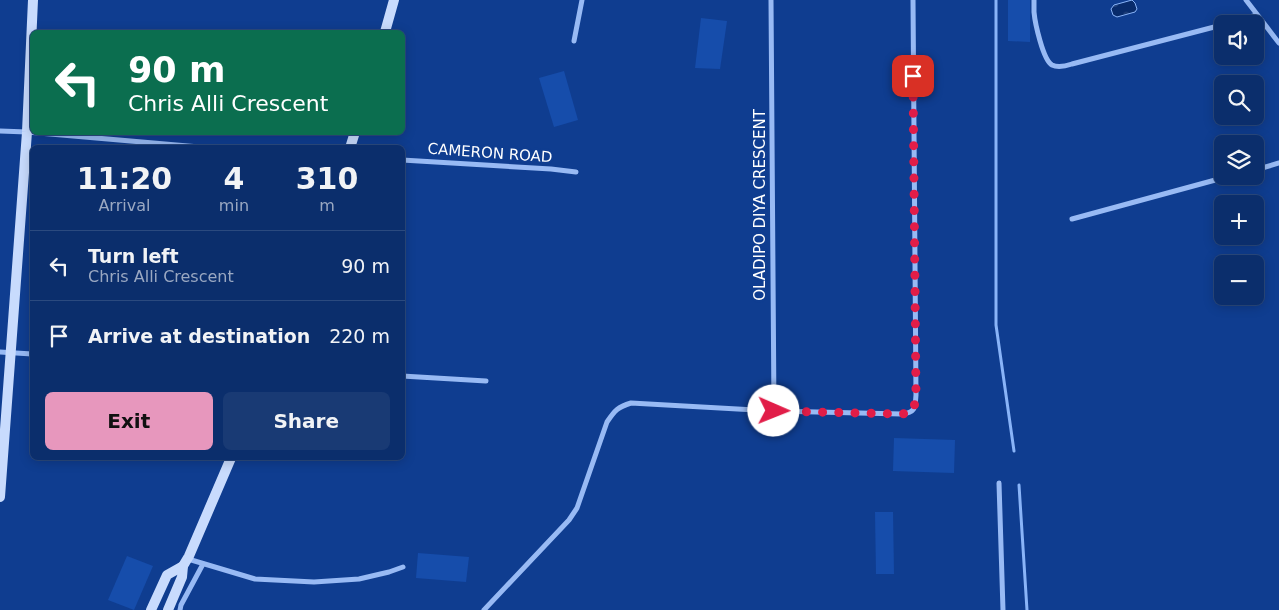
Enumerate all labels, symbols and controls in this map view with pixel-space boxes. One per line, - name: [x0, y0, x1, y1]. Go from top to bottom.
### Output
- map controls: [1214, 15, 1264, 305]
- button: sound: [1214, 15, 1264, 65]
- icon: left: [45, 50, 110, 115]
- text: 90 m: [128, 50, 225, 90]
- pin: [892, 55, 934, 97]
- icon: arrive: [899, 62, 927, 90]
- button: search: [1214, 75, 1264, 125]
- text: Chris Alli Crescent: [128, 91, 328, 116]
- street label: OLADIPO DIYA CRESCENT: [751, 108, 769, 301]
- button: layers: [1214, 135, 1264, 185]
- street label: CAMERON ROAD: [427, 140, 553, 166]
- text: 11:20: [77, 161, 172, 196]
- text: 4: [223, 161, 244, 196]
- text: 310: [296, 161, 358, 196]
- button: +: [1214, 195, 1264, 245]
- text: Arrival: [98, 196, 150, 215]
- text: min: [219, 196, 249, 215]
- text: m: [319, 196, 335, 215]
- text: Turn left: [88, 245, 179, 267]
- icon: left: [45, 252, 73, 280]
- text: 90 m: [341, 255, 390, 277]
- button: −: [1214, 255, 1264, 305]
- text: Chris Alli Crescent: [88, 267, 234, 286]
- icon: arrive: [45, 322, 73, 350]
- text: Arrive at destination: [88, 325, 310, 347]
- text: 220 m: [329, 325, 390, 347]
- position arrow: [747, 384, 799, 436]
- button: Exit: [45, 392, 213, 450]
- button: Share: [223, 392, 390, 450]

